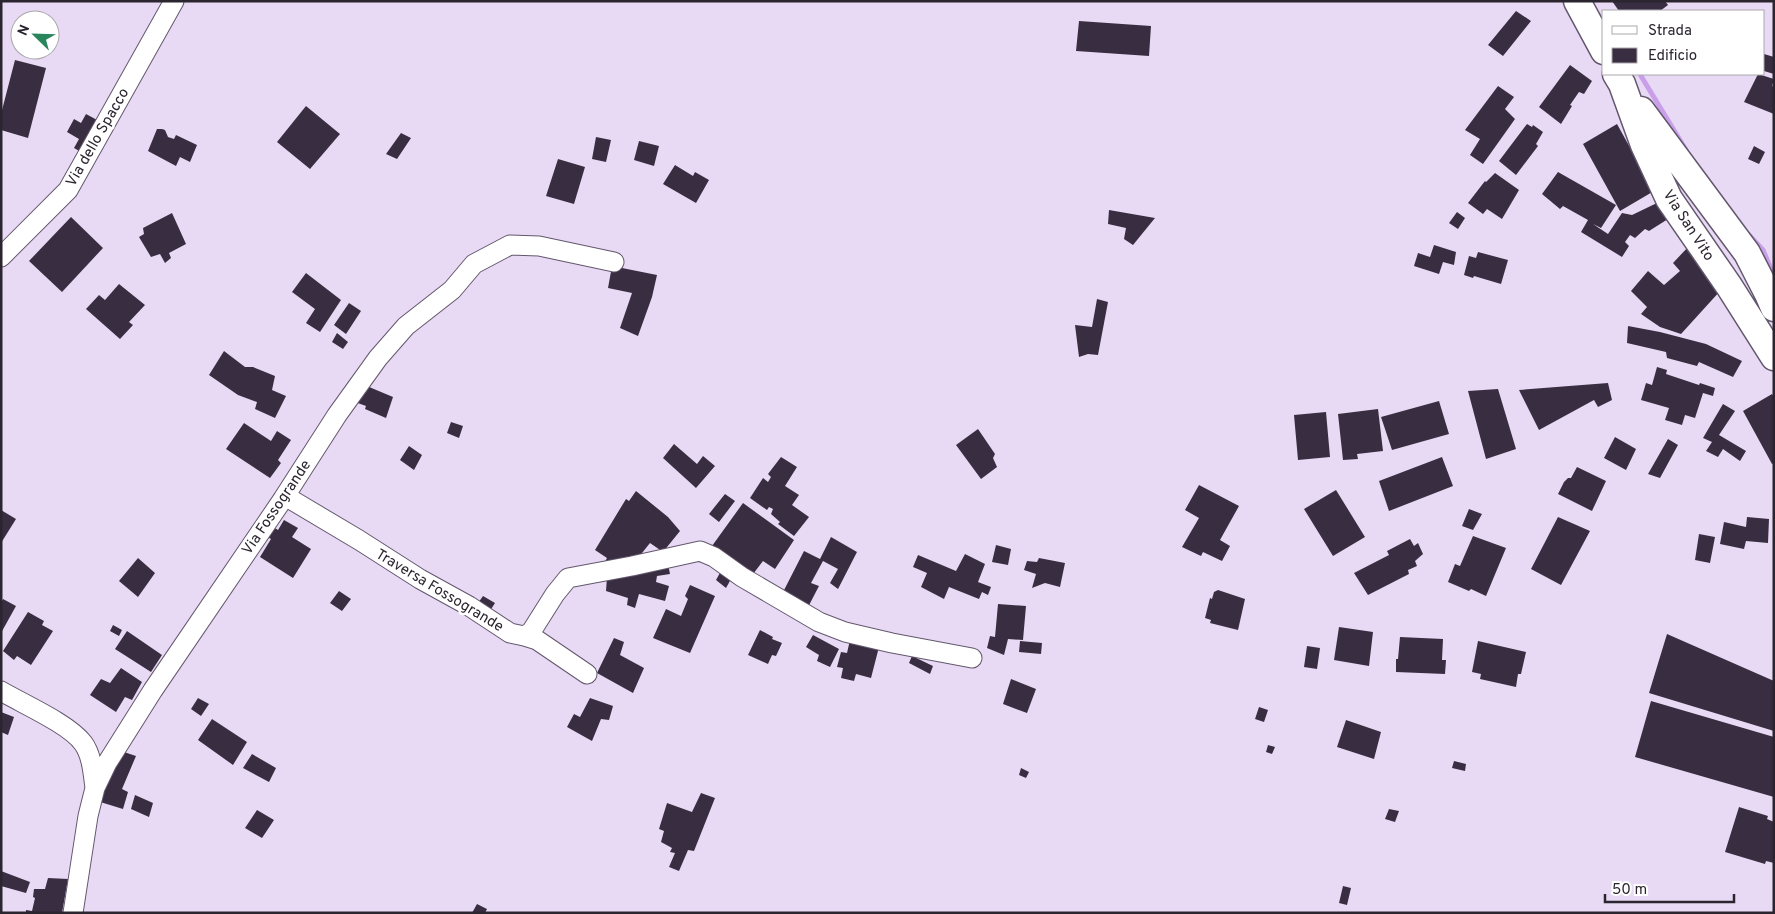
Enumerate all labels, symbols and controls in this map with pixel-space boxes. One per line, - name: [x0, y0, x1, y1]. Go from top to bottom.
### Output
- north arrow: [10, 10, 60, 60]
- legend: [1602, 10, 1765, 75]
- text: Strada: [1648, 22, 1692, 41]
- text: N: [15, 23, 34, 38]
- text: Edificio: [1648, 47, 1697, 66]
- street label: Via dello Spacco: [62, 85, 134, 190]
- street label: Via San Vito: [1658, 187, 1718, 265]
- street label: Via Fossogrande: [239, 457, 316, 559]
- street label: Traversa Fossogrande: [372, 546, 507, 637]
- scale bar: [1605, 872, 1734, 904]
- text: 50 m: [1612, 881, 1647, 900]

